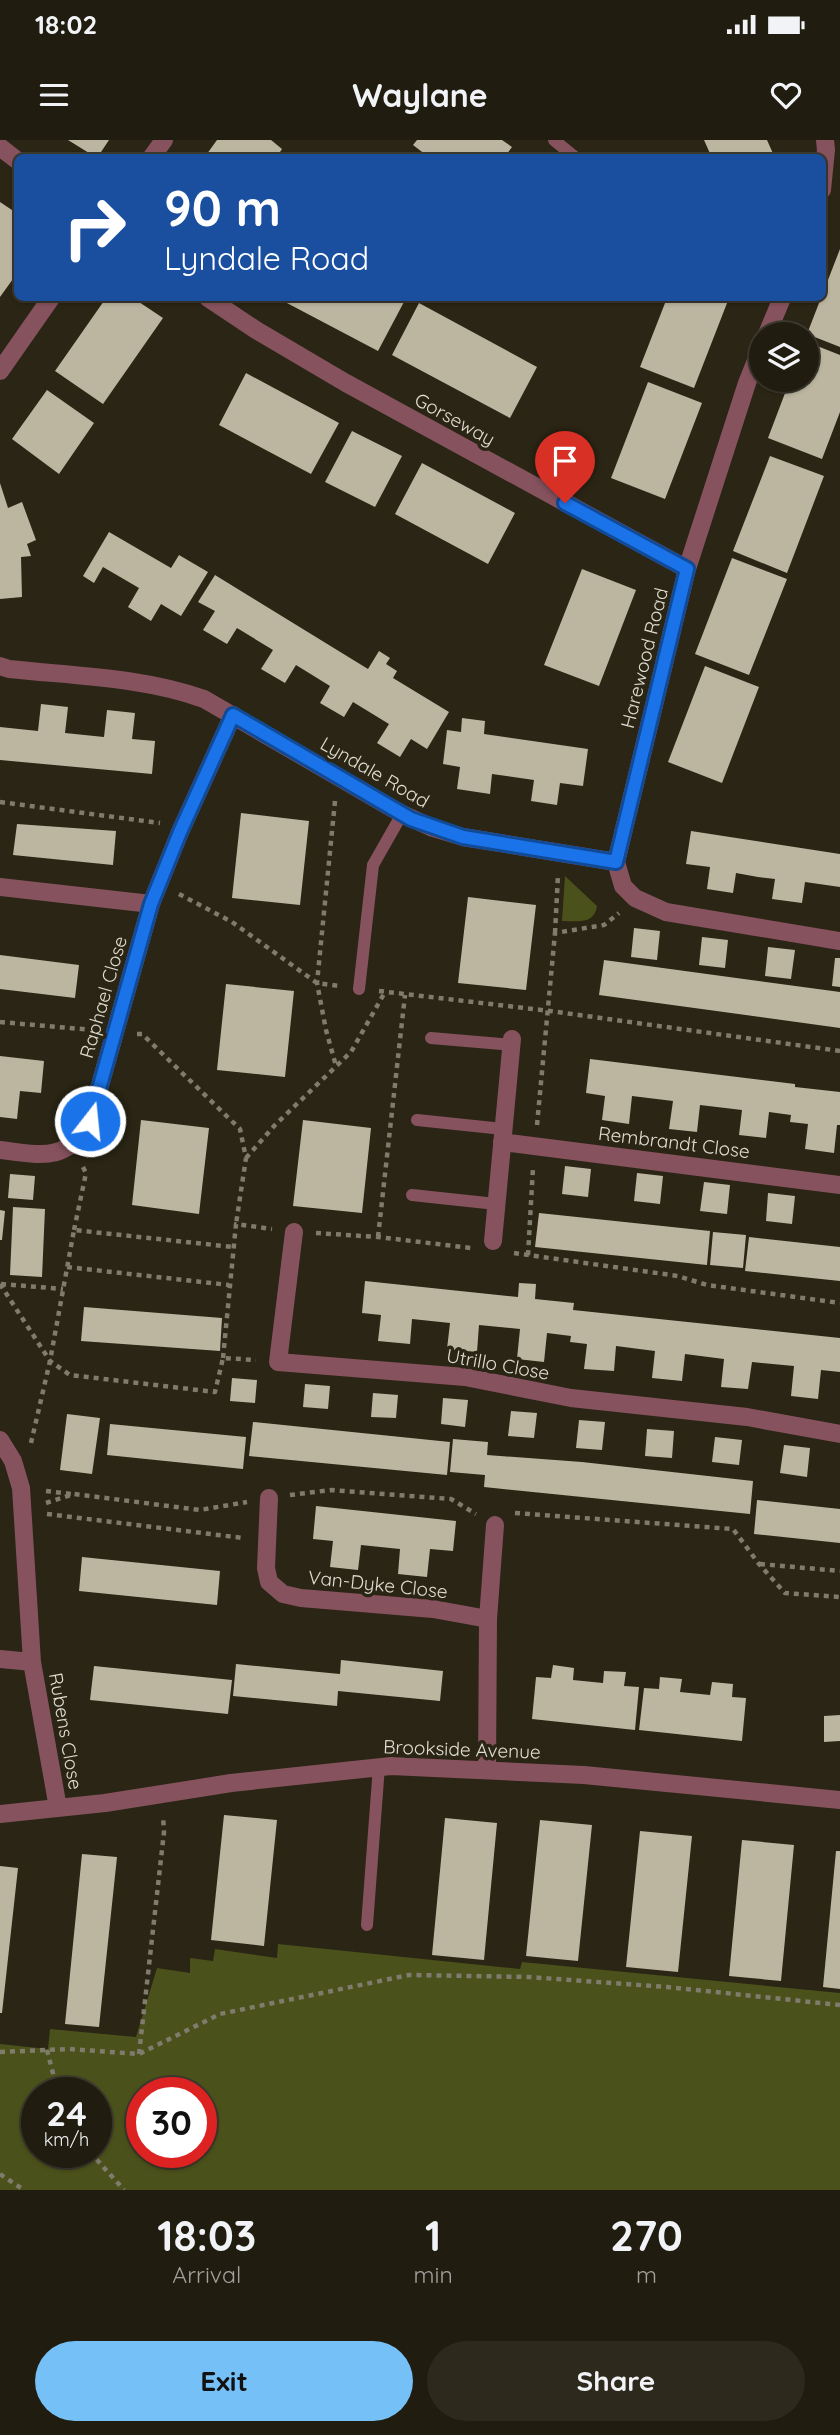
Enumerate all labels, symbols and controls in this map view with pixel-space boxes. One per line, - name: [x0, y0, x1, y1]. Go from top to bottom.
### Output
- text: 18:02: [35, 8, 97, 41]
- text: Waylane: [352, 75, 488, 115]
- icon: menu: [35, 76, 73, 114]
- icon: heart: [767, 76, 805, 114]
- text: 90 m: [164, 177, 281, 238]
- icon: right: [49, 182, 140, 273]
- text: Lyndale Road: [164, 238, 369, 278]
- map controls: [749, 322, 819, 392]
- button: layers: [749, 322, 819, 392]
- street label: Gorseway: [411, 387, 499, 451]
- pin: [535, 431, 595, 503]
- icon: arrive: [546, 442, 584, 480]
- street label: Harewood Road: [615, 585, 673, 731]
- street label: Lyndale Road: [316, 731, 434, 813]
- street label: Raphael Close: [74, 933, 132, 1061]
- position arrow: [53, 1084, 127, 1158]
- street label: Rembrandt Close: [597, 1121, 751, 1163]
- street label: Utrillo Close: [445, 1343, 551, 1385]
- street label: Van-Dyke Close: [307, 1565, 449, 1603]
- street label: Rubens Close: [44, 1671, 88, 1791]
- street label: Brookside Avenue: [383, 1734, 541, 1764]
- speed limit sign: 30: [126, 2077, 217, 2168]
- text: 24: [46, 2091, 87, 2135]
- text: km/h: [44, 2128, 89, 2151]
- text: 18:03: [157, 2209, 256, 2262]
- text: 1: [425, 2209, 441, 2262]
- text: 270: [610, 2209, 683, 2262]
- text: Arrival: [172, 2260, 241, 2289]
- text: min: [414, 2260, 453, 2289]
- text: m: [636, 2260, 657, 2289]
- button: Exit: [35, 2341, 413, 2421]
- button: Share: [427, 2341, 805, 2421]

